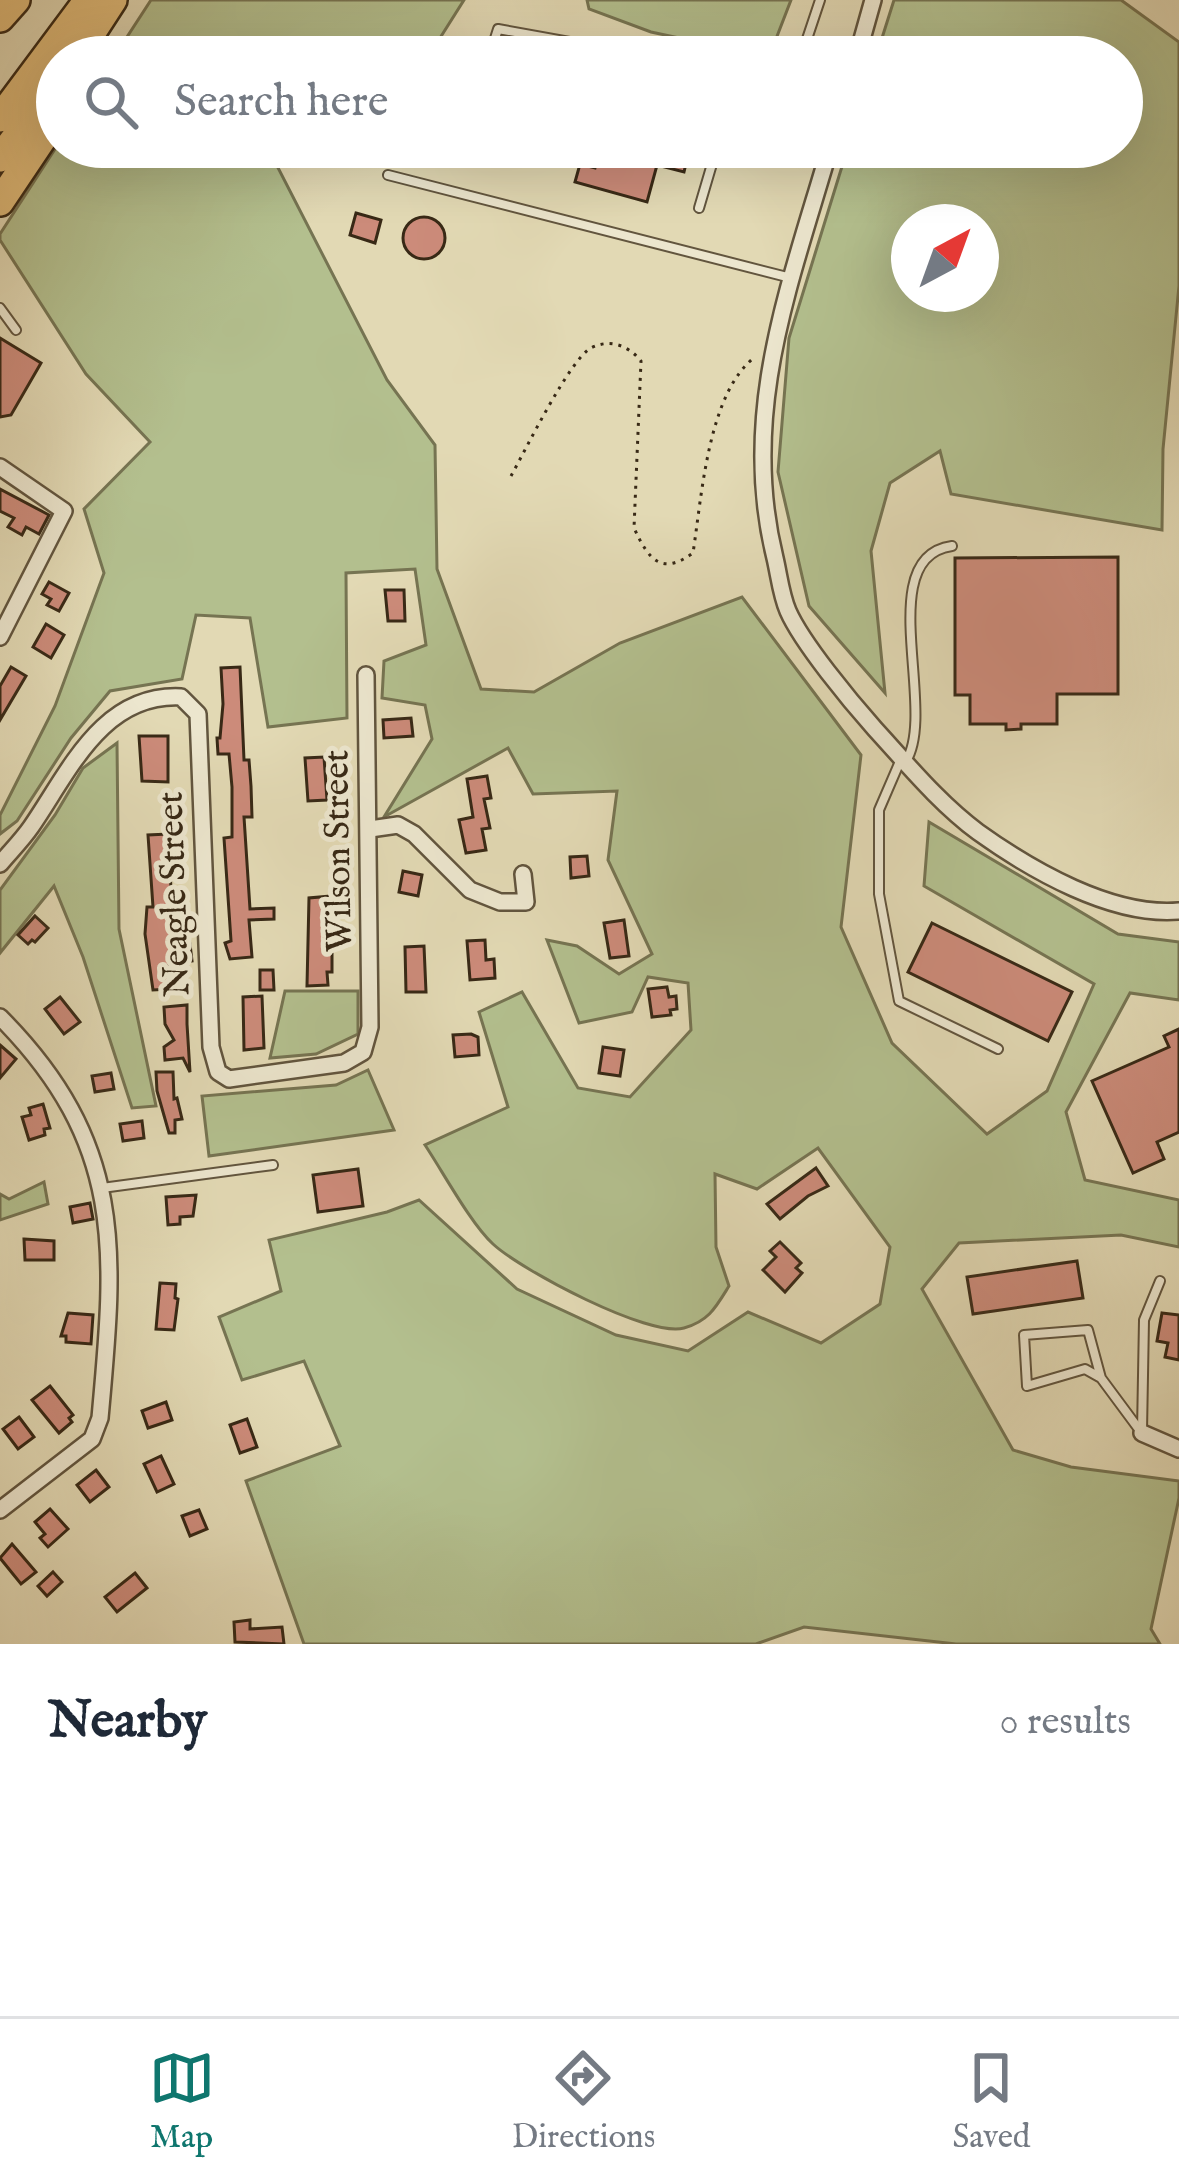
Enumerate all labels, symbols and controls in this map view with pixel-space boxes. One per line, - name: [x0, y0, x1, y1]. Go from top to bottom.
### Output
- search box: [36, 36, 1143, 168]
- icon: search: [78, 69, 144, 135]
- text: Search here: [174, 74, 388, 131]
- north arrow: [891, 204, 999, 312]
- street label: Wilson Street: [314, 749, 364, 953]
- street label: Neagle Street: [148, 791, 202, 997]
- text: Nearby: [48, 1690, 207, 1755]
- text: 0 results: [999, 1698, 1131, 1747]
- tab: Map: [149, 2045, 215, 2159]
- tab: Directions: [512, 2045, 655, 2159]
- tab: Saved: [952, 2045, 1030, 2159]

